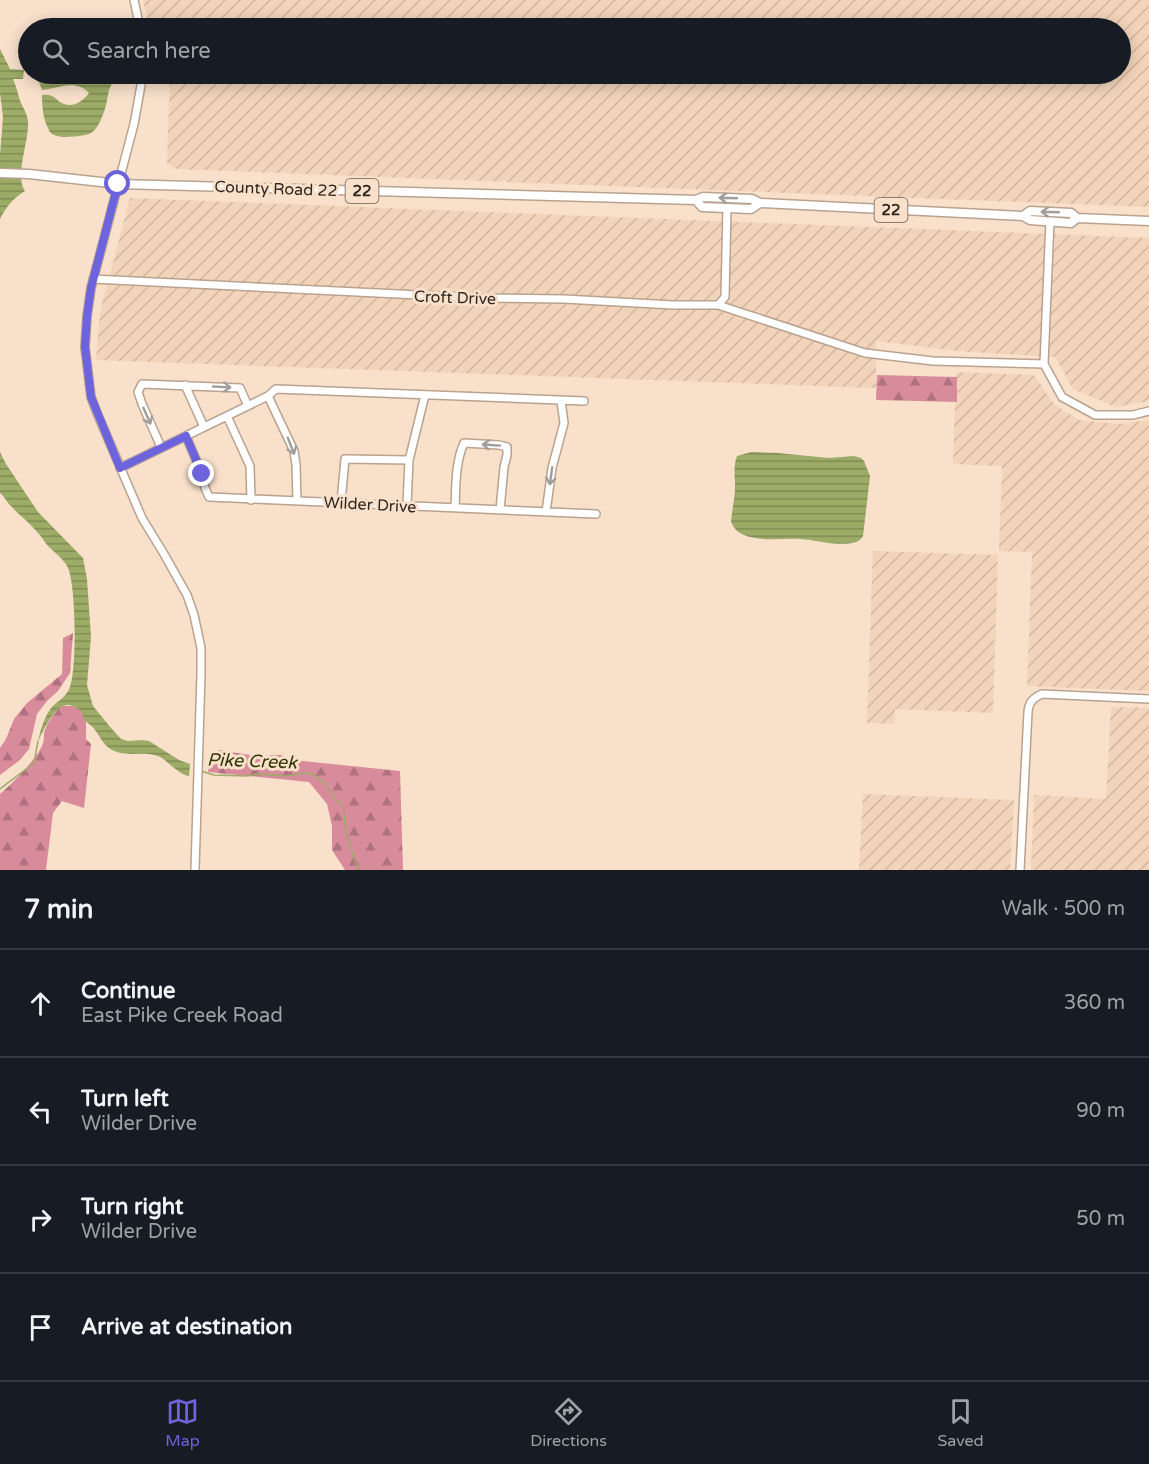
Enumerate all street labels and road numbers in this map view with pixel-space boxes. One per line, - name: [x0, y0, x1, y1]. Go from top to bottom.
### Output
- street label: County Road 22: [214, 177, 338, 201]
- road number: 22: [346, 179, 378, 203]
- road number: 22: [874, 198, 908, 222]
- street label: Croft Drive: [414, 287, 496, 309]
- street label: Wilder Drive: [323, 493, 417, 517]

